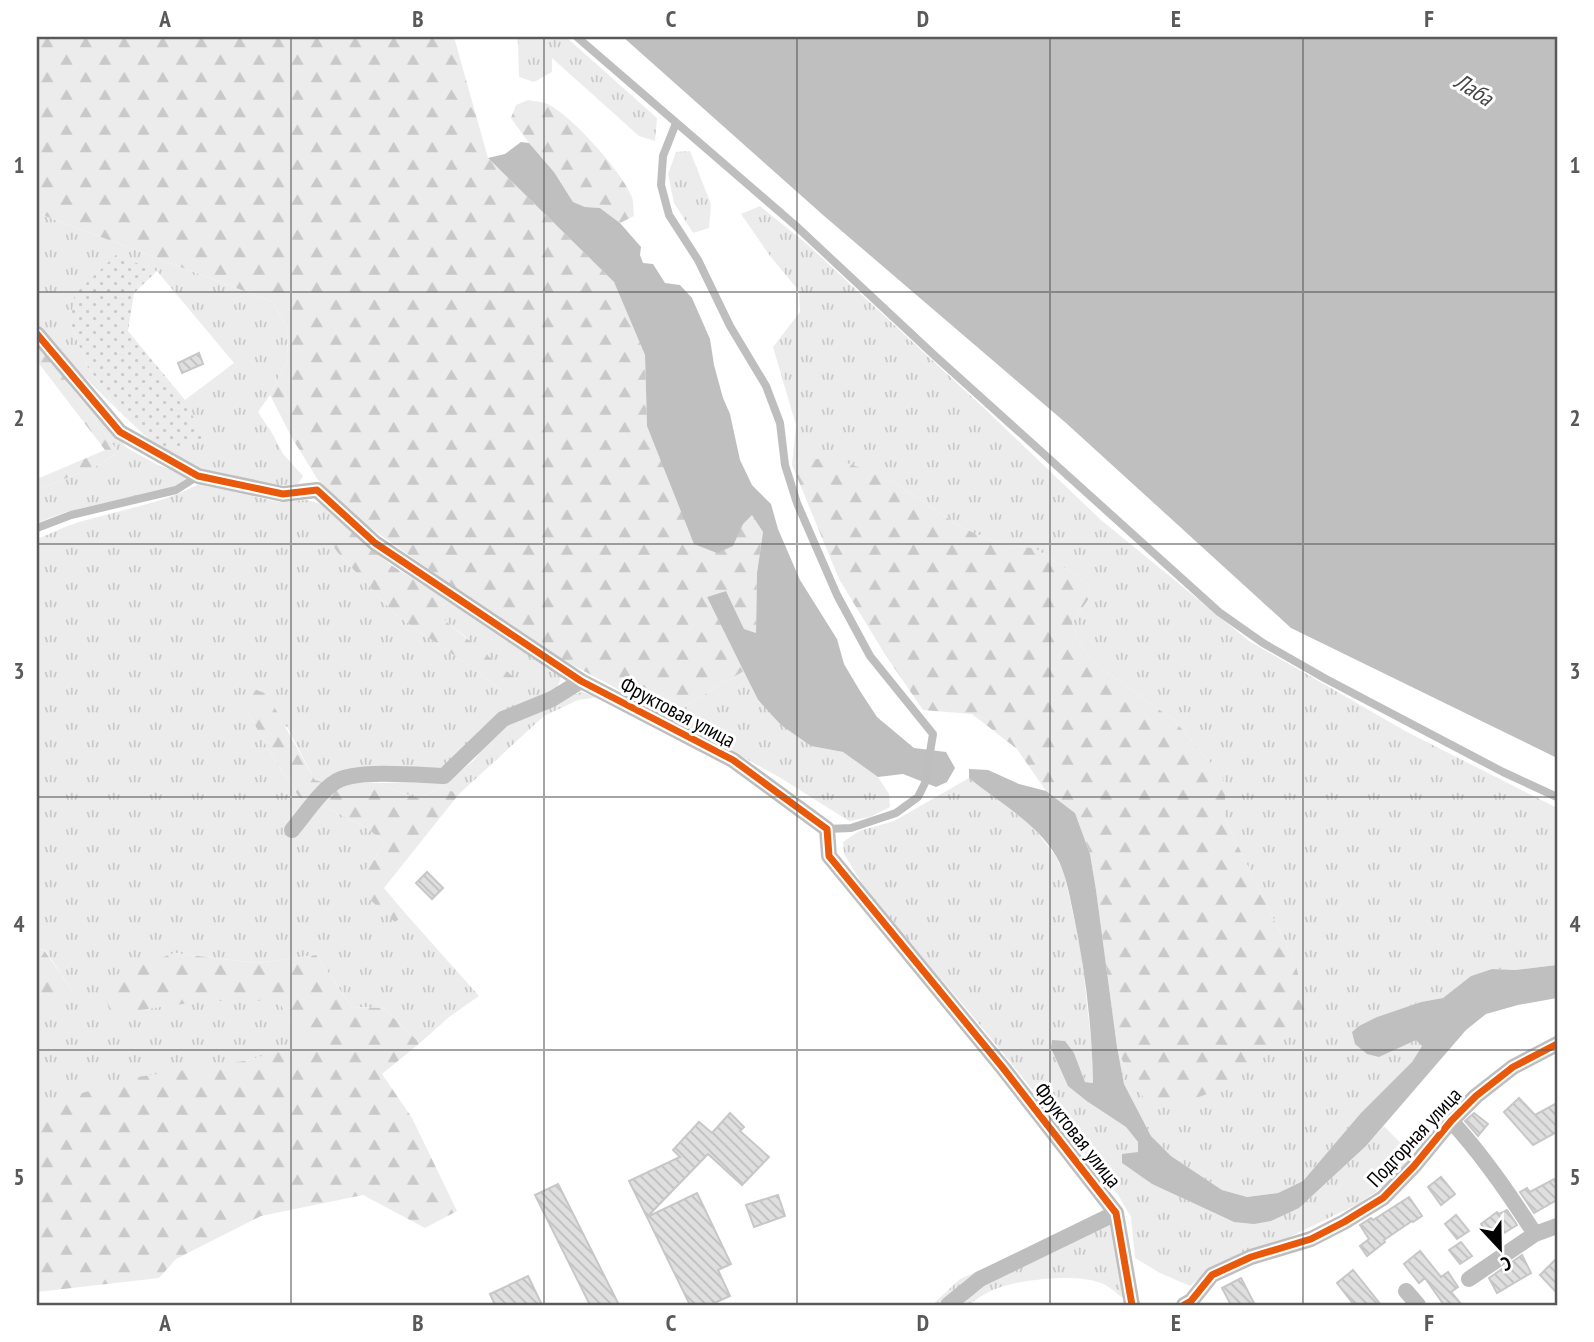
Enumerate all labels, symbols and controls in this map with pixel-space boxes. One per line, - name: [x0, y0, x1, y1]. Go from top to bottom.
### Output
- text: A: [158, 4, 171, 33]
- text: B: [412, 4, 424, 33]
- text: C: [666, 4, 677, 33]
- text: D: [917, 4, 929, 33]
- text: E: [1171, 4, 1181, 33]
- text: F: [1424, 4, 1434, 33]
- water label: Лаба: [1449, 66, 1500, 113]
- text: 1: [14, 150, 25, 179]
- text: 1: [1570, 150, 1581, 179]
- text: 2: [14, 403, 25, 432]
- text: 2: [1570, 403, 1581, 432]
- text: 3: [14, 656, 25, 685]
- text: 3: [1570, 656, 1581, 685]
- street label: Фруктовая улица: [616, 670, 740, 754]
- text: 4: [14, 909, 25, 938]
- text: 4: [1570, 909, 1581, 938]
- street label: Фруктовая улица: [1029, 1077, 1127, 1193]
- street label: Подгорная улица: [1361, 1082, 1467, 1192]
- text: 5: [14, 1162, 25, 1191]
- text: 5: [1570, 1162, 1581, 1191]
- north arrow: [1464, 1212, 1534, 1282]
- text: С: [1498, 1251, 1515, 1277]
- text: A: [158, 1308, 171, 1337]
- text: B: [412, 1308, 424, 1337]
- text: C: [666, 1308, 677, 1337]
- text: D: [917, 1308, 929, 1337]
- text: E: [1171, 1308, 1181, 1337]
- text: F: [1424, 1308, 1434, 1337]

